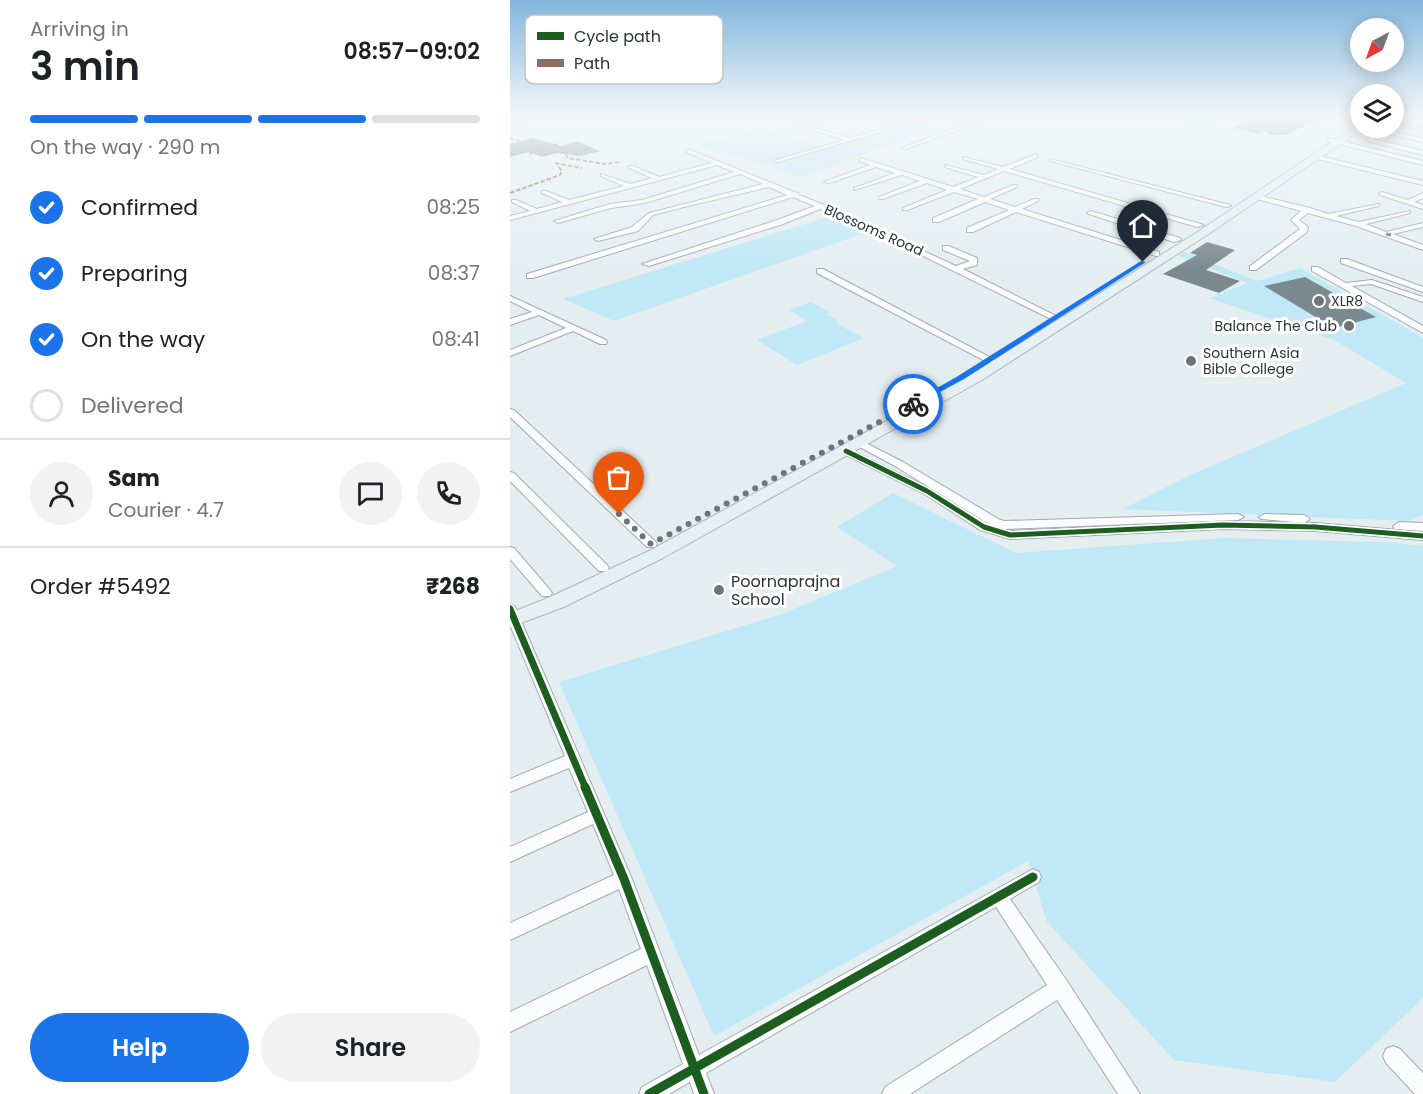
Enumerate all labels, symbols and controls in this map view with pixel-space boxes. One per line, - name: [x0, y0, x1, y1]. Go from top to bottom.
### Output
- text: Arriving in: [30, 15, 129, 43]
- legend: [525, 15, 723, 84]
- north arrow: [1350, 18, 1404, 72]
- map controls: [1350, 18, 1404, 138]
- text: Cycle path: [574, 25, 661, 48]
- text: 08:57–09:02: [344, 36, 480, 67]
- text: 3 min: [30, 39, 140, 94]
- text: Path: [574, 52, 610, 75]
- button: layers: [1350, 84, 1404, 138]
- text: On the way · 290 m: [30, 133, 220, 161]
- icon: check: [30, 191, 63, 224]
- text: Confirmed: [81, 192, 198, 223]
- text: 08:25: [427, 193, 480, 221]
- street label: Blossoms Road: [821, 199, 927, 261]
- pin: [1117, 200, 1168, 262]
- icon: home: [1126, 209, 1159, 242]
- icon: check: [30, 257, 63, 290]
- text: Preparing: [81, 258, 188, 289]
- text: 08:37: [428, 259, 480, 287]
- place label: XLR8: [1331, 291, 1363, 311]
- marker: XLR8: [1312, 294, 1326, 308]
- place label: Balance The Club: [1215, 316, 1337, 336]
- marker: Balance The Club: [1342, 319, 1356, 333]
- icon: check: [30, 323, 63, 356]
- text: On the way: [81, 324, 205, 355]
- text: 08:41: [432, 325, 480, 353]
- place label: Southern Asia Bible College: [1203, 343, 1299, 379]
- marker: Southern Asia Bible College: [1184, 354, 1198, 368]
- courier: [883, 374, 943, 434]
- icon: bike: [897, 388, 930, 421]
- text: Delivered: [81, 390, 184, 421]
- pin: [593, 452, 644, 514]
- icon: bag: [602, 461, 635, 494]
- button: person: [30, 462, 93, 525]
- button: chat: [339, 462, 402, 525]
- button: phone: [417, 462, 480, 525]
- text: Sam: [108, 463, 160, 494]
- text: Courier · 4.7: [108, 496, 224, 524]
- place label: Poornaprajna School: [731, 570, 840, 611]
- text: Order #5492: [30, 571, 171, 602]
- text: ₹268: [426, 571, 480, 602]
- marker: Poornaprajna School: [712, 583, 726, 597]
- button: Help: [30, 1013, 249, 1082]
- button: Share: [261, 1013, 480, 1082]

